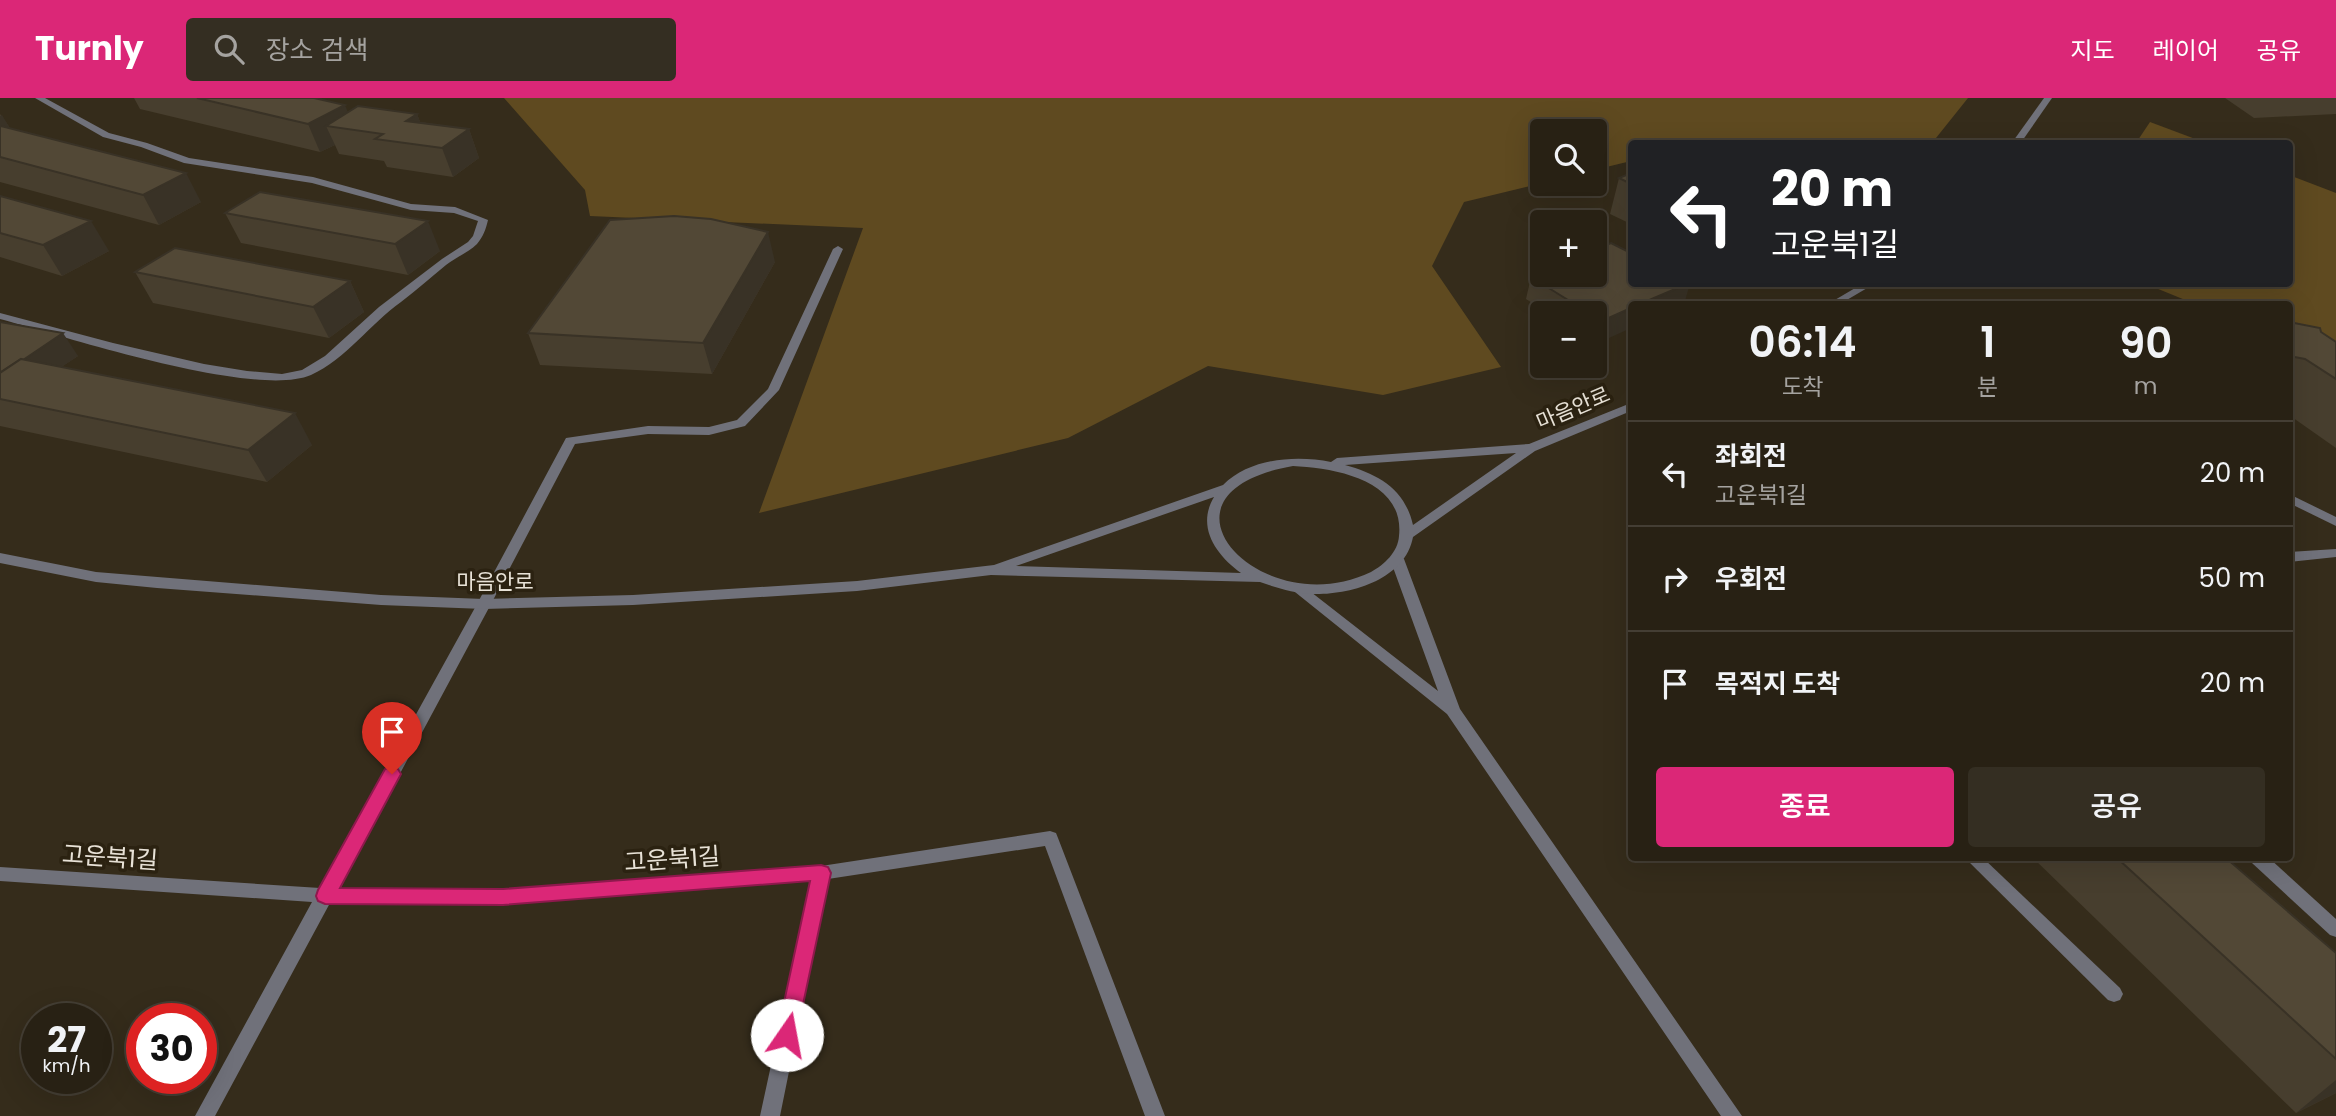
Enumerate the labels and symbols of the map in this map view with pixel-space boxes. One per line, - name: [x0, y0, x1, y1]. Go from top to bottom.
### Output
- street label: 마음안로: [1532, 380, 1614, 436]
- street label: 마음안로: [456, 567, 534, 596]
- pin: [362, 702, 422, 774]
- street label: 고운북1길: [61, 837, 159, 877]
- street label: 고운북1길: [623, 839, 721, 879]
- position arrow: [750, 998, 824, 1072]
- speed limit sign: 30: [126, 1003, 217, 1094]

